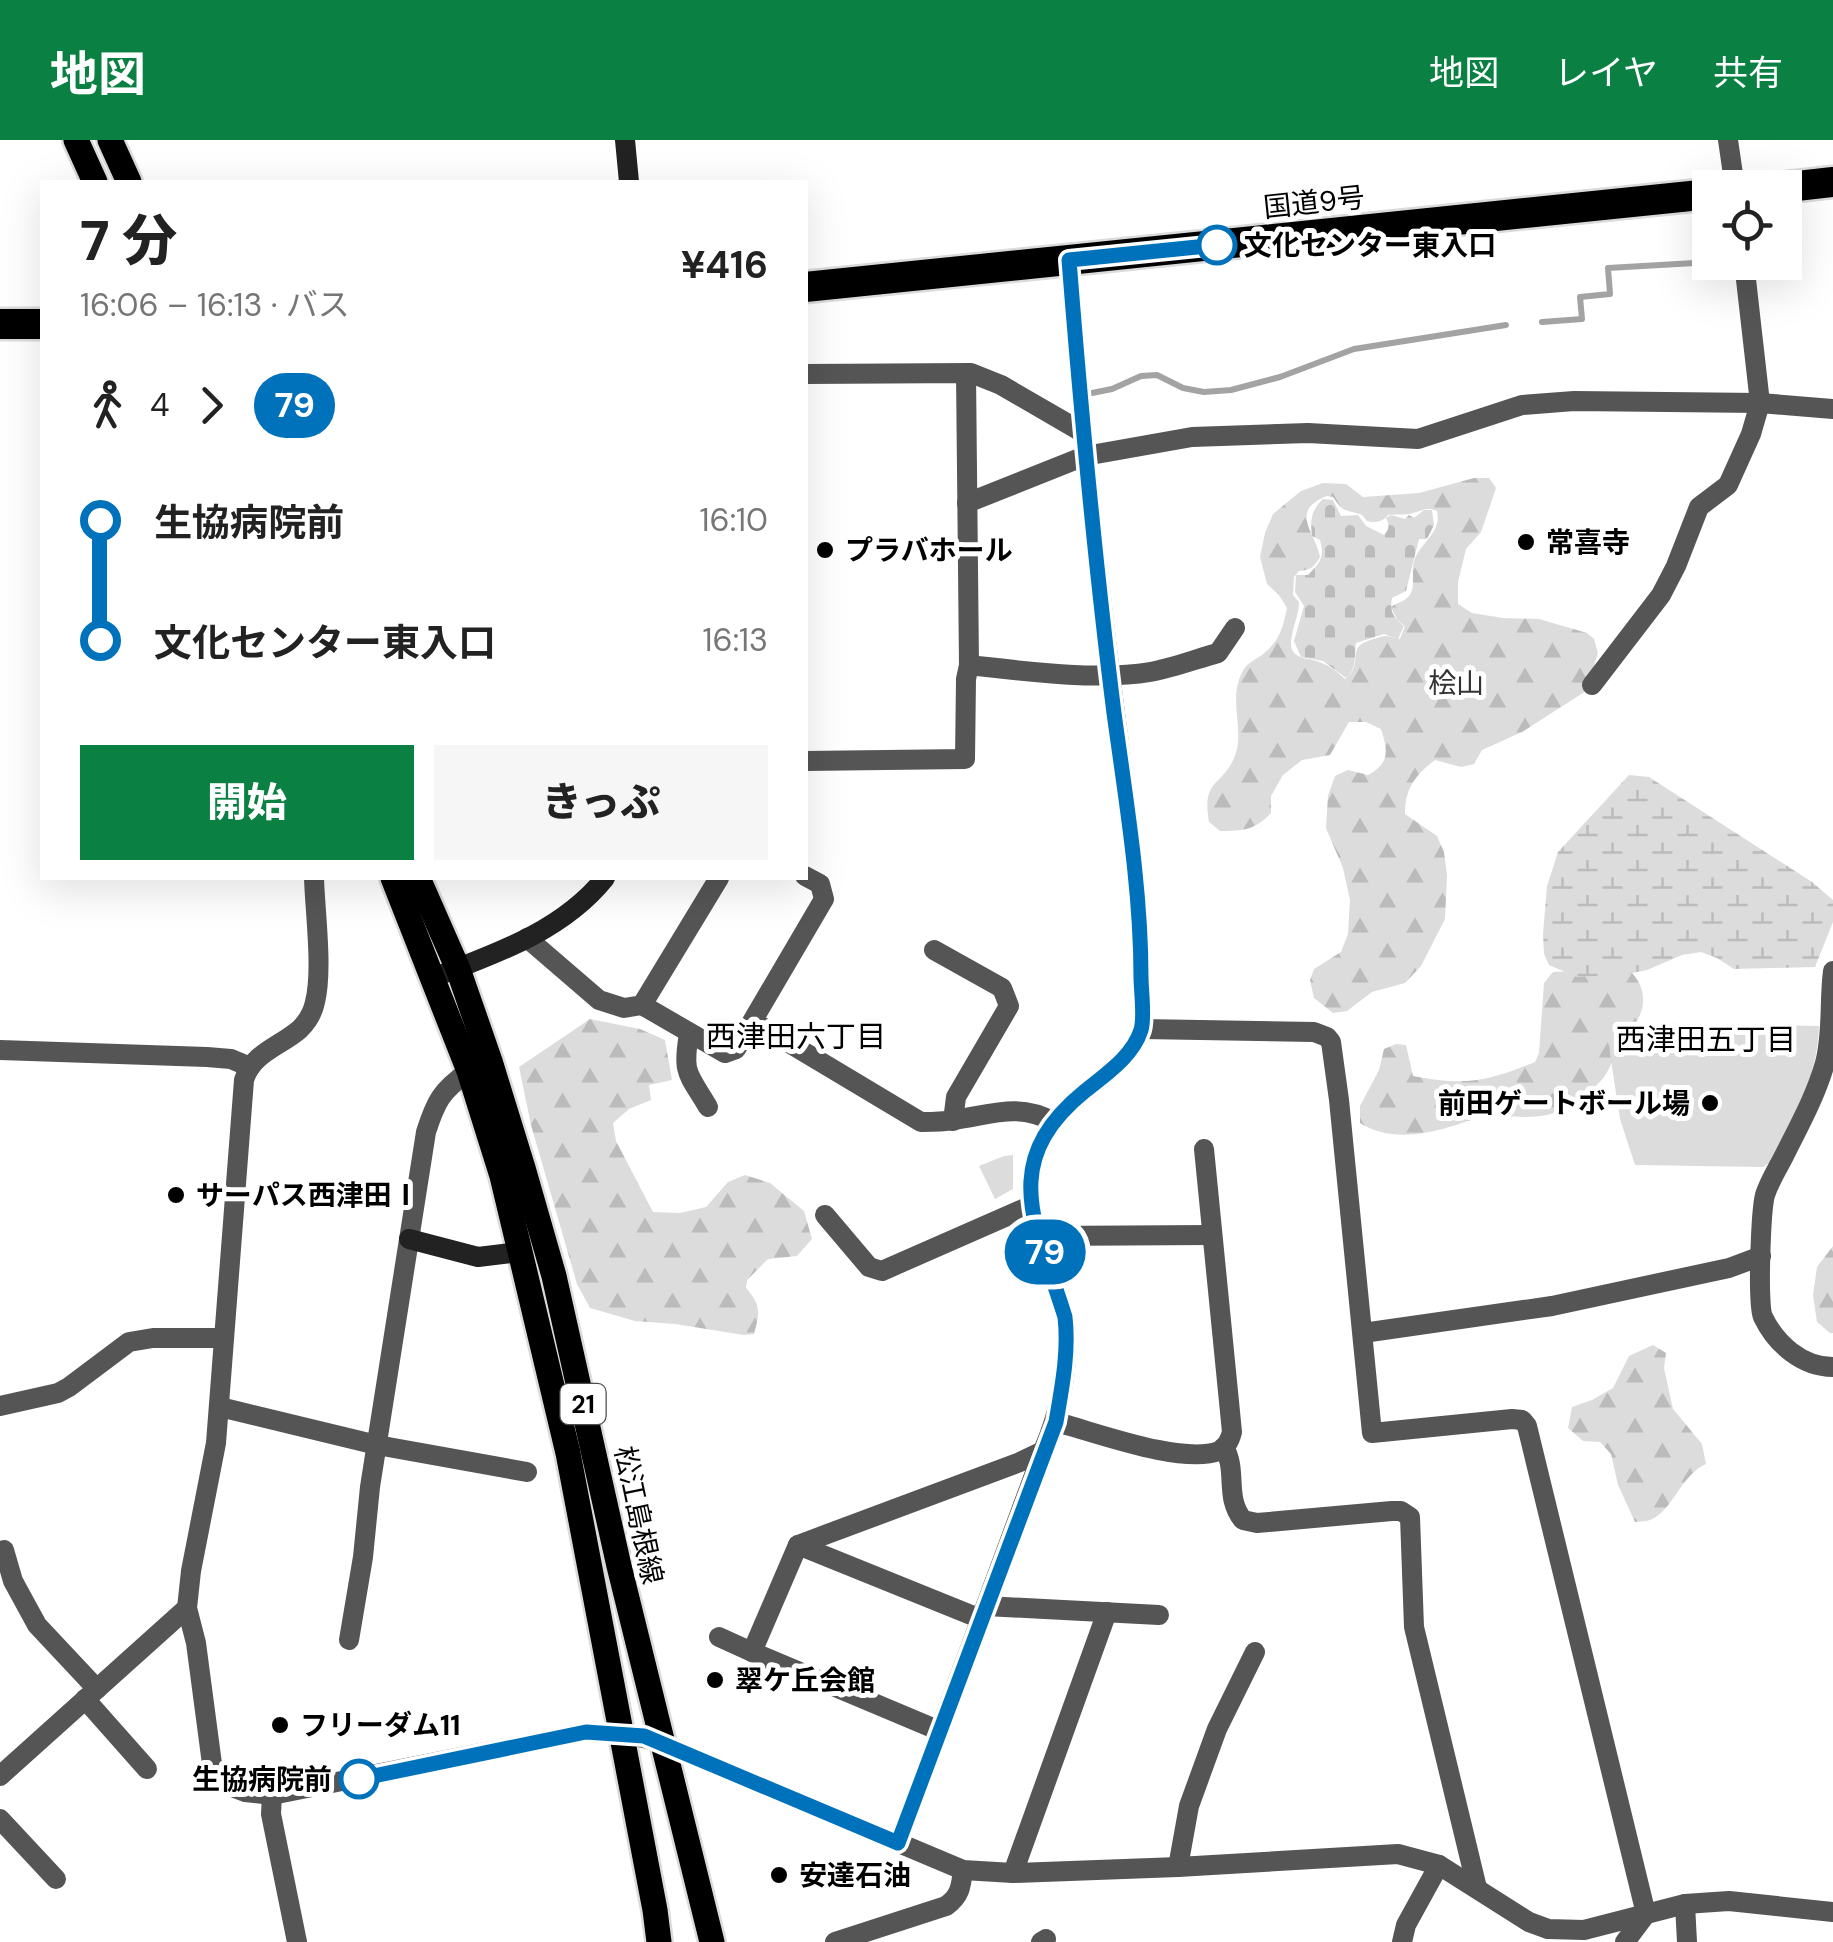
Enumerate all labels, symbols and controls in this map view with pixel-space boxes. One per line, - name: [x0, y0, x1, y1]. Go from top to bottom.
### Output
- text: 地図: [50, 43, 146, 106]
- text: 地図: [1429, 50, 1499, 96]
- text: レイヤ: [1554, 50, 1658, 96]
- text: 共有: [1713, 50, 1783, 96]
- map controls: [1692, 170, 1802, 280]
- button: locate: [1692, 170, 1802, 280]
- street label: 国道9号: [1262, 179, 1367, 226]
- text: 7 分: [80, 205, 177, 277]
- marker: 文化センター東入口: [1198, 226, 1236, 264]
- place label: 文化センター東入口: [1244, 227, 1496, 264]
- text: ¥416: [681, 240, 768, 290]
- text: 16:06 – 16:13 · バス: [80, 284, 350, 326]
- icon: walk: [80, 378, 135, 433]
- icon: forward: [184, 378, 239, 433]
- text: 79: [274, 382, 315, 428]
- text: 4: [150, 384, 169, 426]
- text: 生協病院前: [154, 498, 344, 548]
- text: 16:10: [700, 499, 768, 541]
- place label: 常喜寺: [1546, 524, 1630, 561]
- marker: 常喜寺: [1515, 531, 1537, 553]
- place label: プラバホール: [845, 532, 1013, 569]
- marker: プラバホール: [814, 539, 836, 561]
- text: 文化センター東入口: [154, 618, 496, 668]
- text: 16:13: [703, 619, 768, 661]
- park label: 桧山: [1428, 665, 1484, 702]
- button: 開始: [80, 745, 414, 860]
- button: きっぷ: [434, 745, 768, 860]
- district label: 西津田六丁目: [706, 1017, 886, 1056]
- district label: 西津田五丁目: [1616, 1020, 1796, 1059]
- place label: 前田ゲートボール場: [1438, 1085, 1690, 1122]
- marker: 前田ゲートボール場: [1699, 1092, 1721, 1114]
- place label: サーパス西津田Ⅰ: [196, 1177, 420, 1214]
- marker: サーパス西津田Ⅰ: [165, 1184, 187, 1206]
- line badge: 79: [1000, 1220, 1090, 1284]
- text: 79: [1025, 1229, 1065, 1275]
- road number: 21: [560, 1384, 606, 1424]
- street label: 松江島根線: [606, 1443, 671, 1587]
- place label: 翠ケ丘会館: [735, 1662, 875, 1699]
- marker: 翠ケ丘会館: [704, 1669, 726, 1691]
- place label: フリーダム11: [300, 1707, 460, 1744]
- marker: フリーダム11: [269, 1714, 291, 1736]
- marker: 生協病院前: [340, 1760, 378, 1798]
- place label: 生協病院前: [192, 1761, 332, 1798]
- place label: 安達石油: [799, 1857, 911, 1894]
- marker: 安達石油: [768, 1864, 790, 1886]

